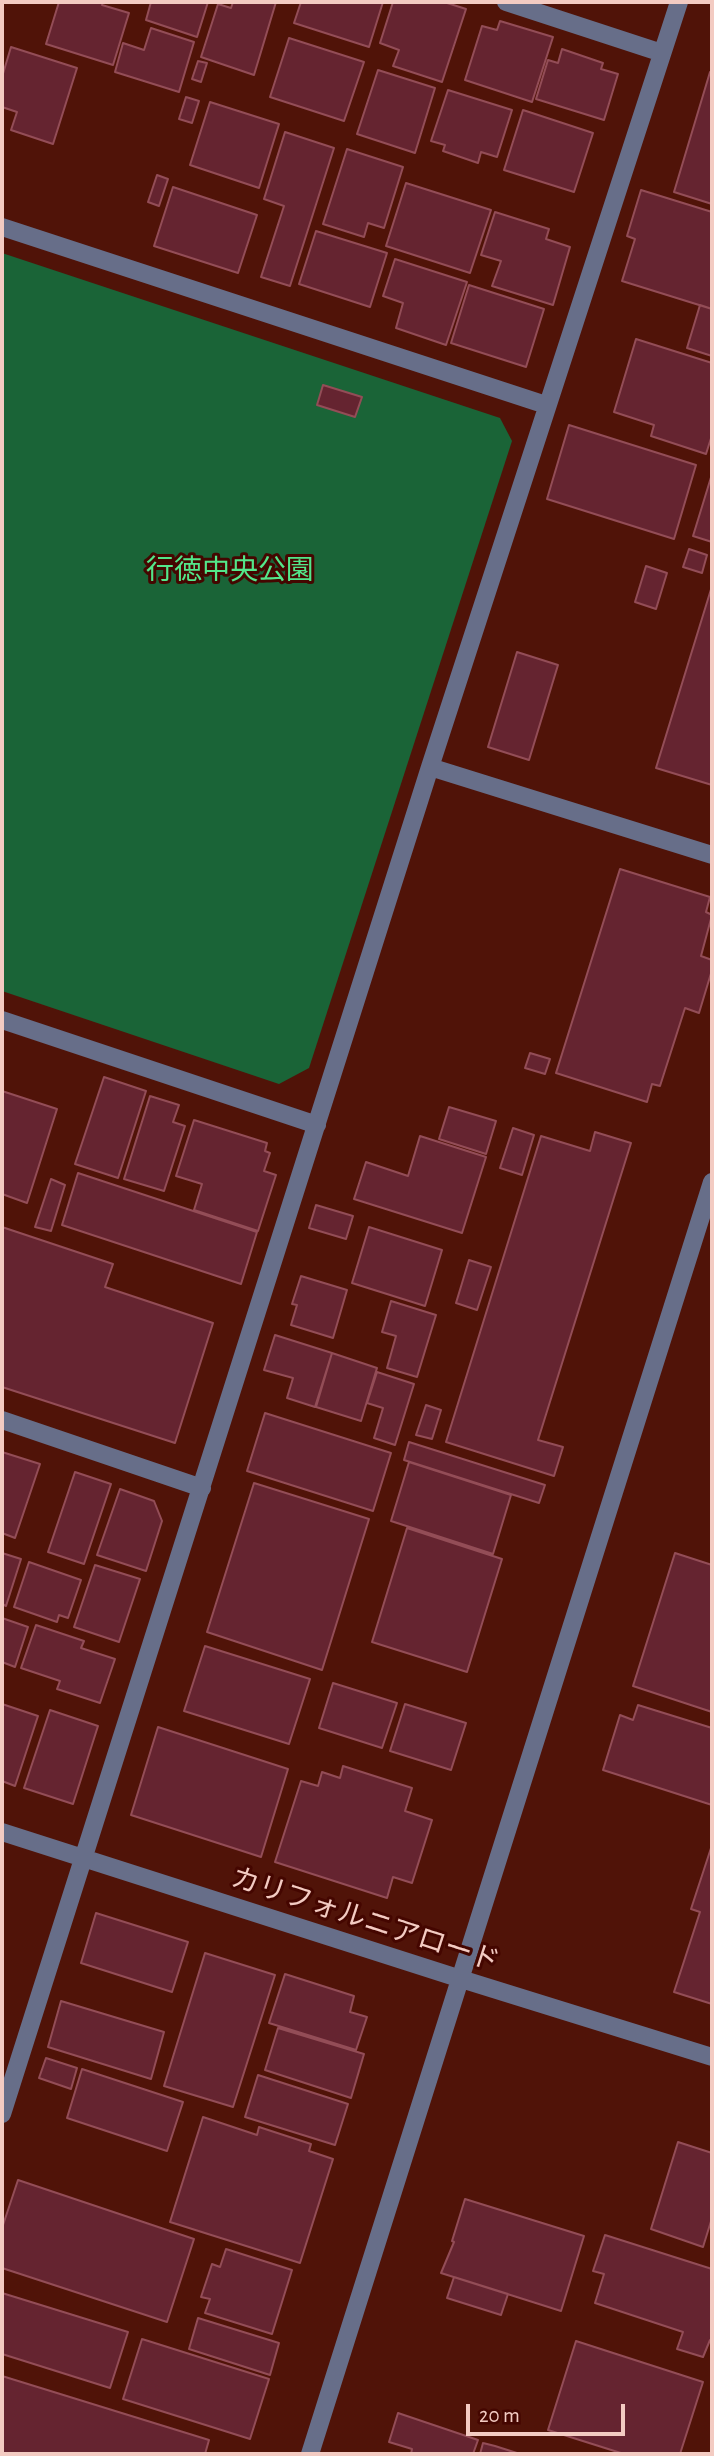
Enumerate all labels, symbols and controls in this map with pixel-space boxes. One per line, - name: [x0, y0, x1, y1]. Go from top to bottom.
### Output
- park label: 行徳中央公園: [146, 554, 314, 588]
- street label: カリフォルニアロード: [227, 1861, 503, 1979]
- scale bar: [469, 2390, 628, 2434]
- text: 20 m: [479, 2405, 520, 2426]

